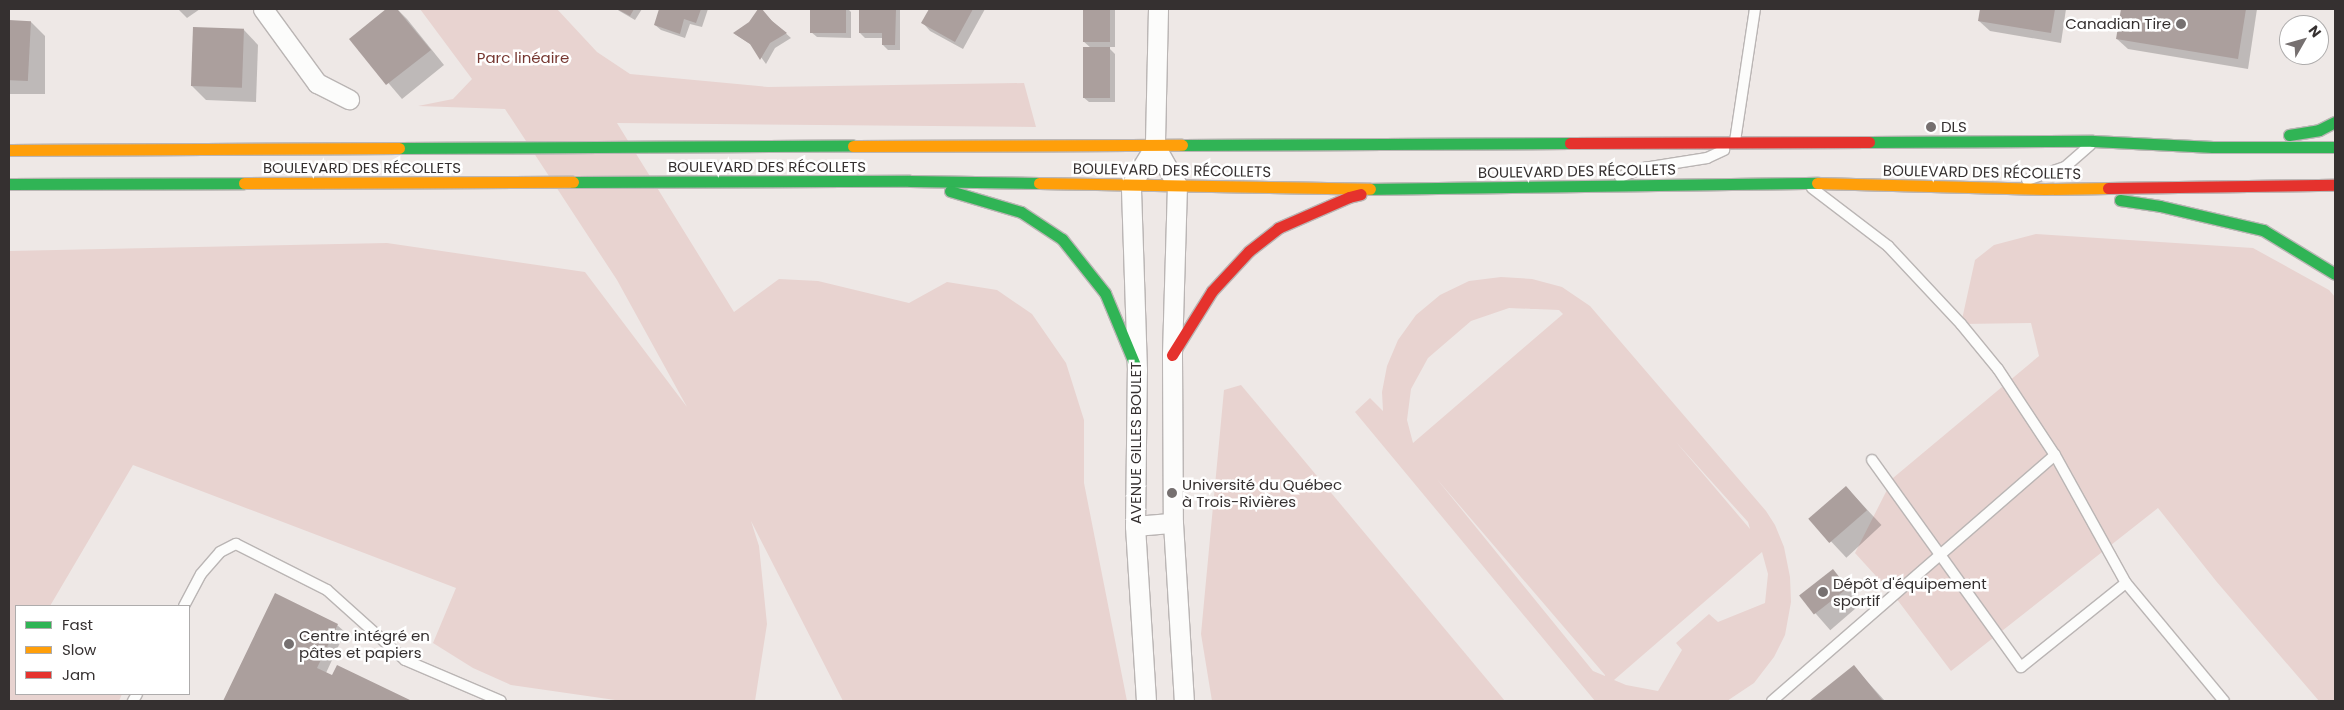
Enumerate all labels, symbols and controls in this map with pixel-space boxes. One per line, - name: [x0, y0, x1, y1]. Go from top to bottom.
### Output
- place label: Canadian Tire: [2065, 15, 2171, 33]
- north arrow: [2279, 15, 2329, 65]
- marker: Canadian Tire: [2175, 18, 2187, 30]
- text: N: [2304, 21, 2326, 42]
- park label: Parc linéaire: [477, 49, 569, 67]
- place label: DLS: [1941, 118, 1967, 136]
- marker: DLS: [1925, 121, 1937, 133]
- street label: BOULEVARD DES RÉCOLLETS: [668, 158, 866, 176]
- street label: BOULEVARD DES RÉCOLLETS: [263, 159, 461, 177]
- street label: BOULEVARD DES RÉCOLLETS: [1073, 159, 1271, 181]
- street label: BOULEVARD DES RÉCOLLETS: [1478, 160, 1676, 182]
- street label: BOULEVARD DES RÉCOLLETS: [1883, 161, 2081, 183]
- street label: AVENUE GILLES BOULET: [1127, 362, 1145, 524]
- place label: Université du Québec à Trois-Rivières: [1182, 475, 1342, 510]
- marker: Université du Québec à Trois-Rivières: [1166, 487, 1178, 499]
- place label: Dépôt d'équipement sportif: [1833, 574, 1987, 609]
- marker: Dépôt d'équipement sportif: [1817, 586, 1829, 598]
- legend: [15, 605, 190, 695]
- text: Fast: [62, 614, 93, 635]
- place label: Centre intégré en pâtes et papiers: [299, 626, 430, 661]
- marker: Centre intégré en pâtes et papiers: [283, 638, 295, 650]
- text: Slow: [62, 639, 96, 660]
- text: Jam: [62, 664, 96, 685]

